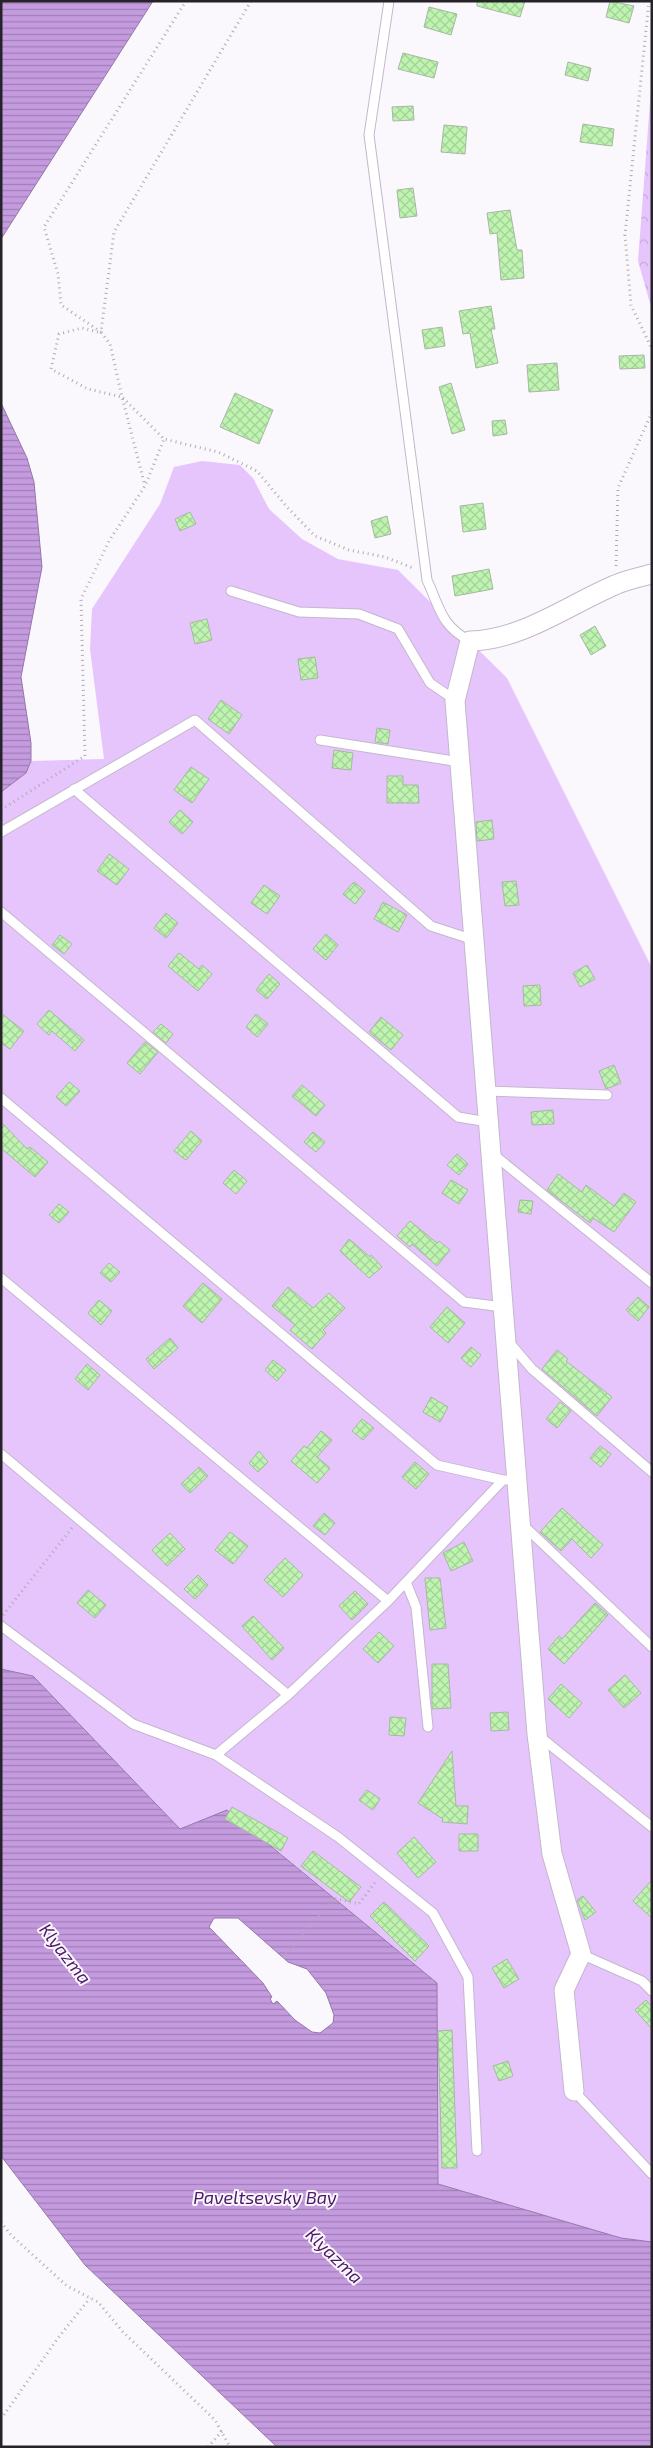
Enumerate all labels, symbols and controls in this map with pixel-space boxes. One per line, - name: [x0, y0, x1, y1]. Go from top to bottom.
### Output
- water label: Klyazma: [35, 1919, 96, 1988]
- water label: Paveltsevsky Bay: [193, 2186, 337, 2208]
- water label: Klyazma: [302, 2223, 368, 2288]

